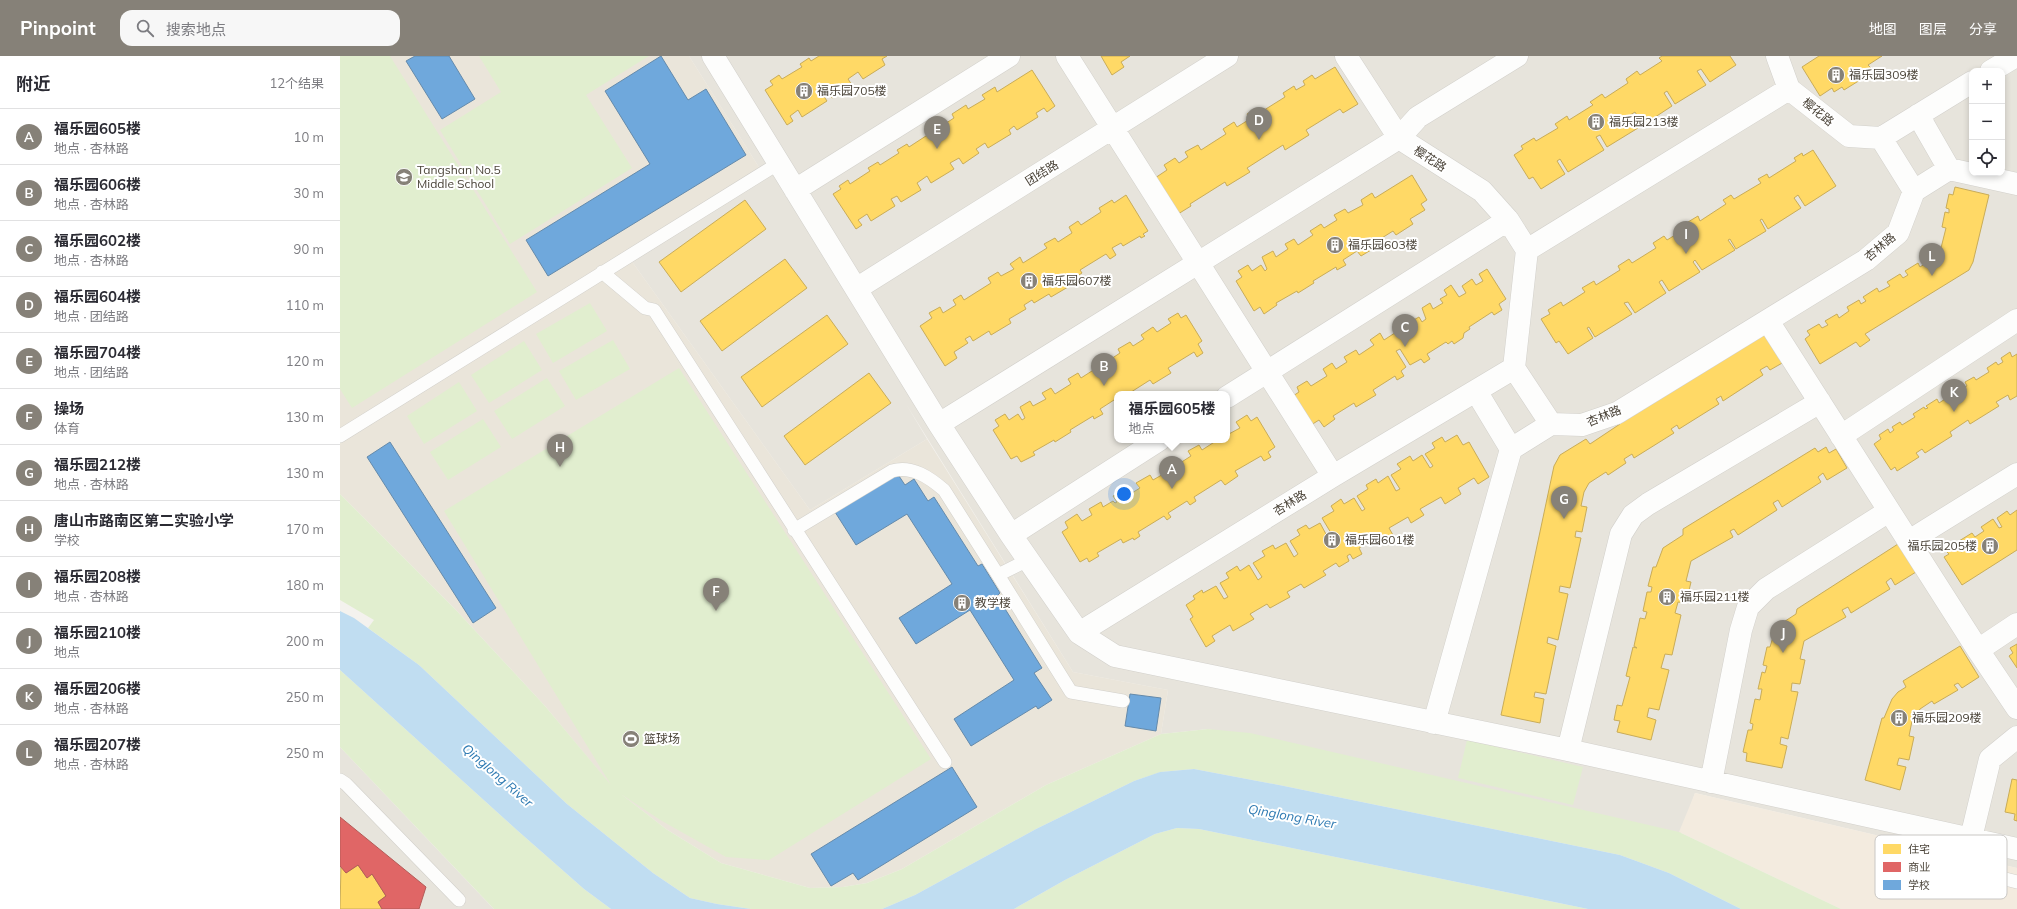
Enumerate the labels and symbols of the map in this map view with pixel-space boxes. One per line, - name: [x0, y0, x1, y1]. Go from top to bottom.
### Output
- building icon: 福乐园309楼: [1826, 65, 1846, 85]
- place label: 福乐园309楼: [1849, 67, 1919, 82]
- building icon: 福乐园705楼: [794, 81, 814, 101]
- place label: 福乐园705楼: [817, 83, 887, 98]
- street label: 樱花路: [1800, 94, 1837, 129]
- pin: D: [1246, 107, 1272, 140]
- building icon: 福乐园213楼: [1586, 112, 1606, 132]
- place label: 福乐园213楼: [1609, 114, 1679, 129]
- pin: E: [924, 116, 950, 149]
- street label: 樱花路: [1411, 142, 1449, 175]
- street label: 团结路: [1022, 157, 1061, 188]
- place label: Tangshan No.5 Middle School: [417, 162, 501, 191]
- school or university icon: Tangshan No.5 Middle School: [394, 167, 414, 187]
- pin: I: [1673, 221, 1699, 254]
- street label: 杏林路: [1861, 229, 1898, 264]
- building icon: 福乐园603楼: [1325, 235, 1345, 255]
- place label: 福乐园603楼: [1348, 237, 1418, 252]
- pin: L: [1919, 243, 1945, 276]
- building icon: 福乐园607楼: [1019, 271, 1039, 291]
- place label: 福乐园607楼: [1042, 273, 1112, 288]
- pin: C: [1392, 314, 1418, 347]
- pin: B: [1091, 353, 1117, 386]
- pin: K: [1941, 379, 1967, 412]
- street label: 杏林路: [1584, 402, 1623, 429]
- pin: H: [547, 434, 573, 467]
- pin: A: [1159, 456, 1185, 489]
- your location: [1114, 484, 1134, 504]
- pin: G: [1551, 486, 1577, 519]
- street label: 杏林路: [1270, 487, 1309, 518]
- building icon: 福乐园601楼: [1322, 530, 1342, 550]
- place label: 福乐园601楼: [1345, 532, 1415, 547]
- building icon: 福乐园205楼: [1980, 536, 2000, 556]
- place label: 福乐园205楼: [1907, 538, 1977, 553]
- pin: F: [703, 578, 729, 611]
- building icon: 福乐园211楼: [1657, 587, 1677, 607]
- place label: 福乐园211楼: [1680, 589, 1750, 604]
- building icon: 教学楼: [952, 593, 972, 613]
- place label: 教学楼: [975, 595, 1011, 610]
- pin: J: [1770, 620, 1796, 653]
- building icon: 福乐园209楼: [1889, 708, 1909, 728]
- place label: 福乐园209楼: [1912, 710, 1982, 725]
- sports icon: 篮球场: [621, 729, 641, 749]
- place label: 篮球场: [644, 731, 680, 746]
- water label: Qinglong River: [459, 740, 538, 811]
- water label: Qinglong River: [1247, 800, 1338, 832]
- legend: [1875, 835, 2007, 899]
- text: 住宅: [1908, 842, 1930, 856]
- text: 商业: [1908, 860, 1930, 874]
- text: 学校: [1908, 878, 1930, 892]

